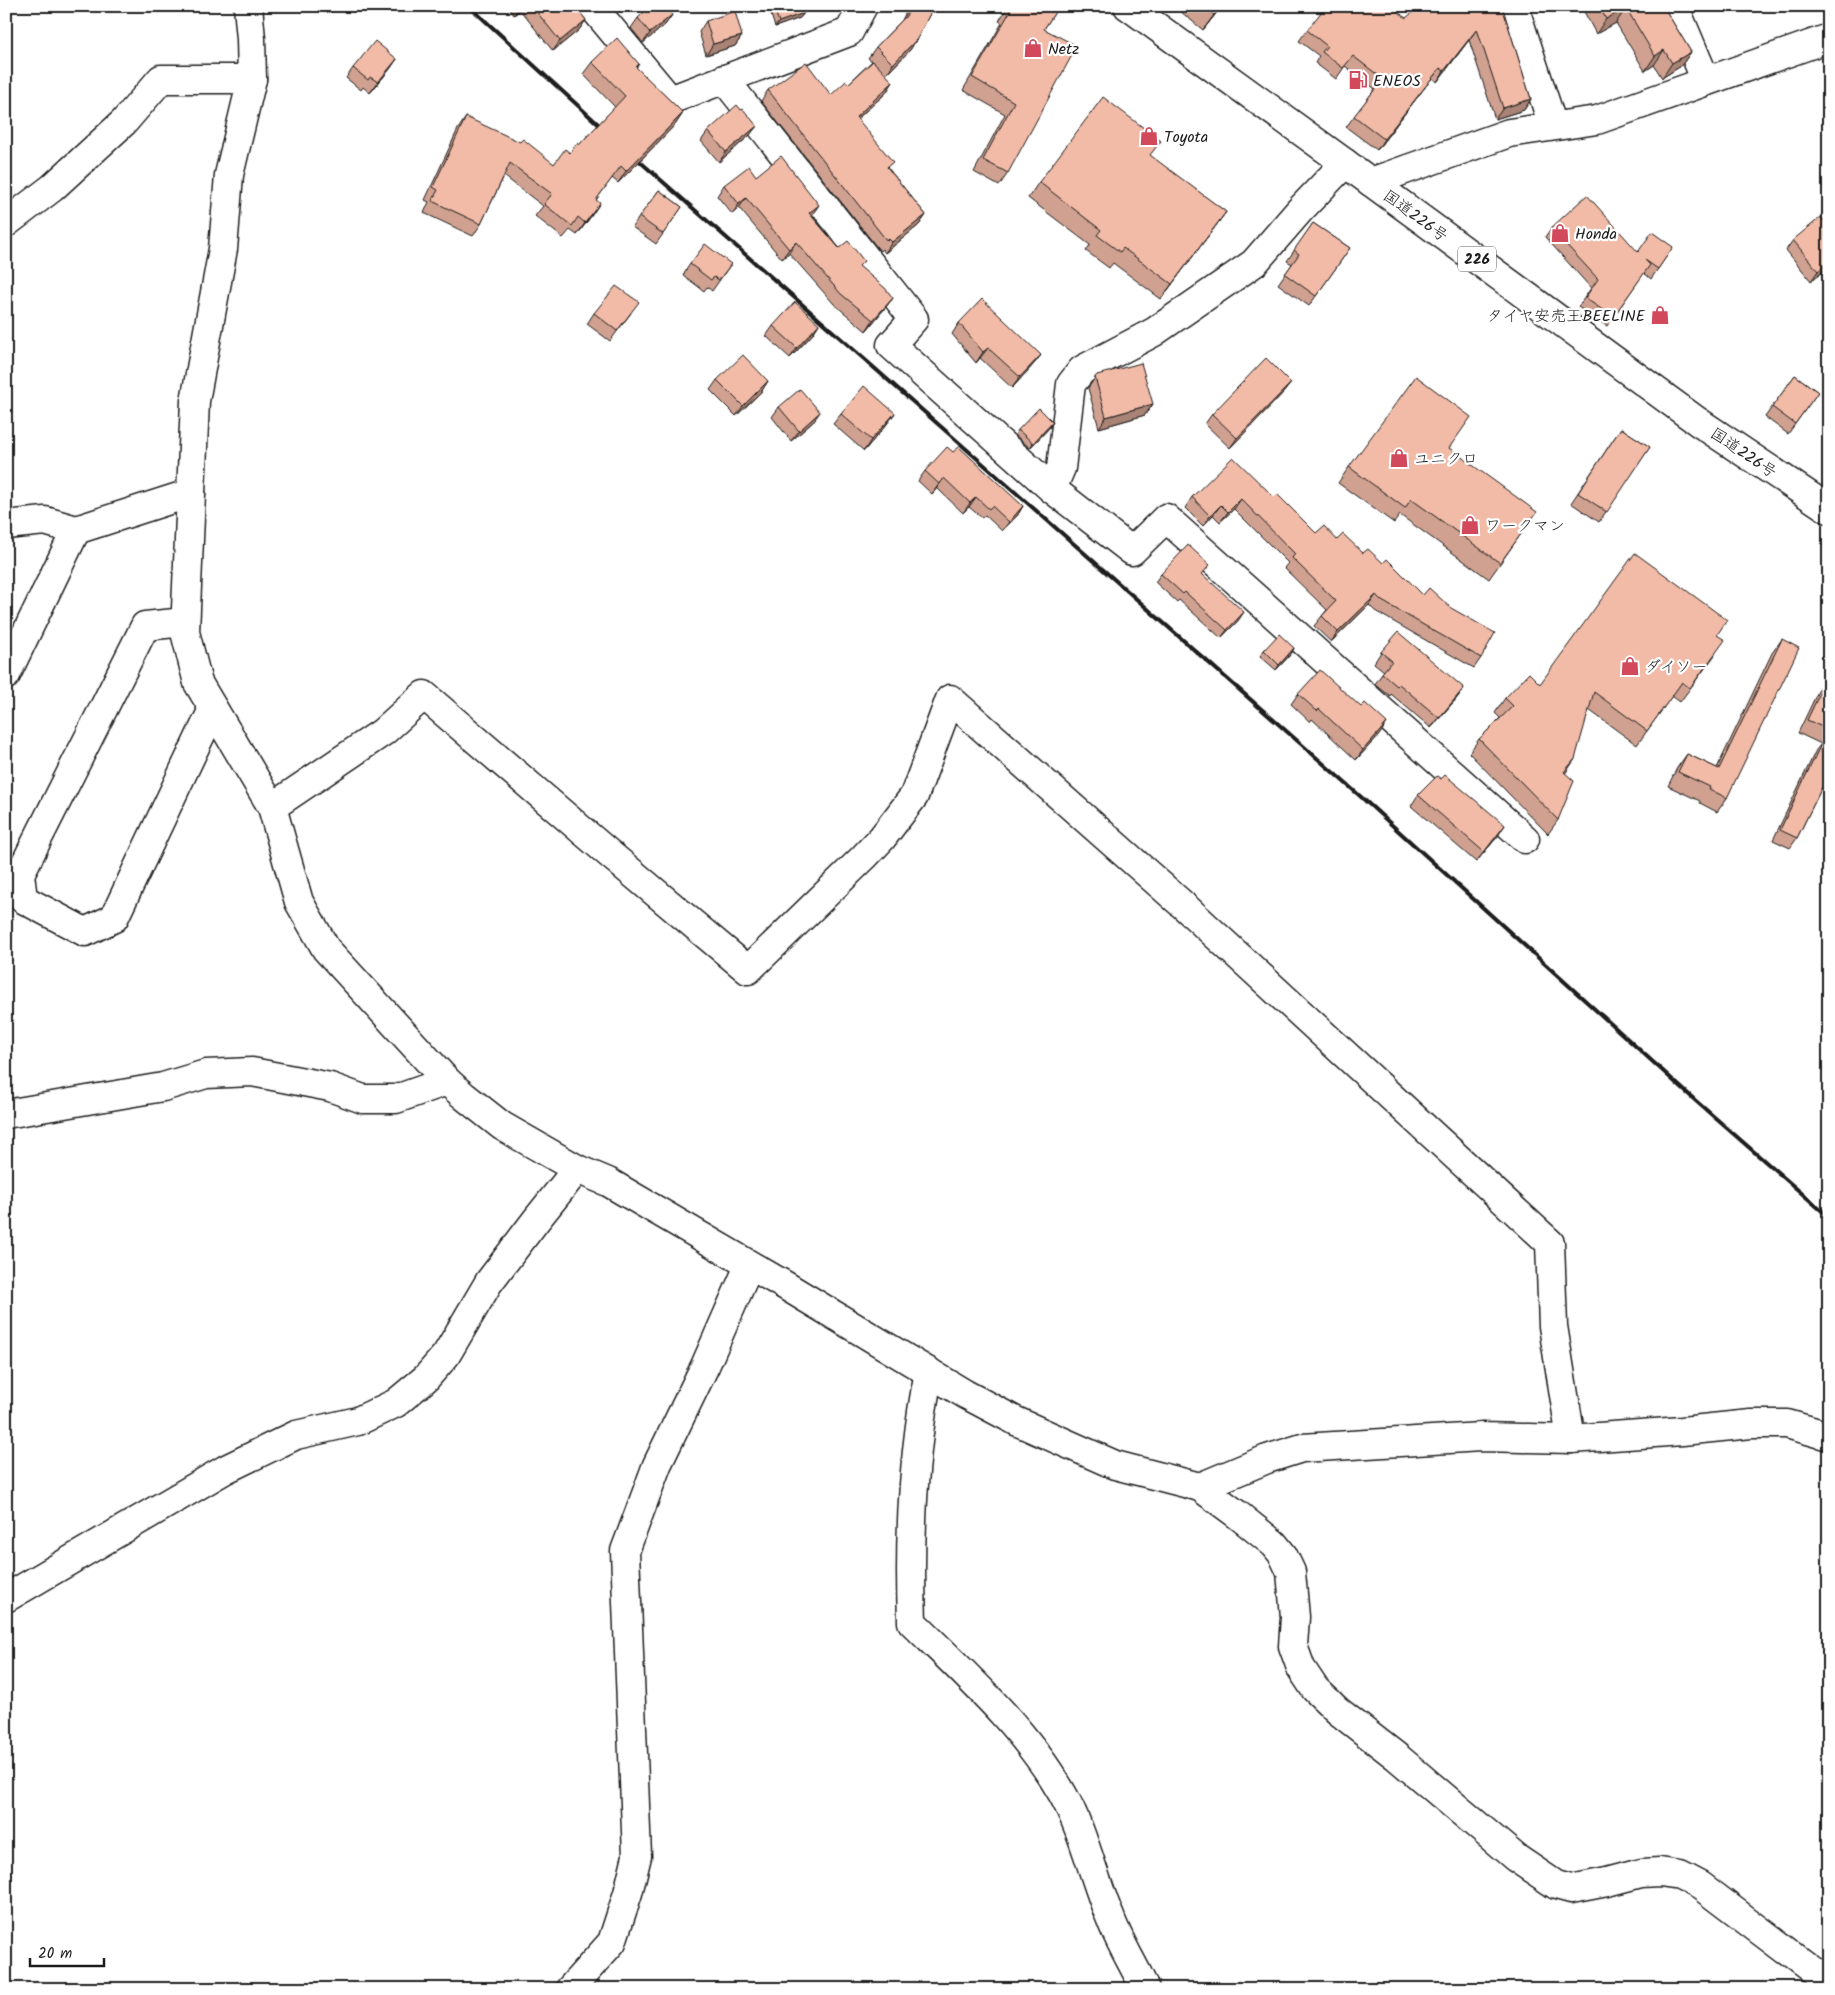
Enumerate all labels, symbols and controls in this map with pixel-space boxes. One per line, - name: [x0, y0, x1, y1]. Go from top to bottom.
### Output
- shop icon: Netz: [1022, 37, 1044, 59]
- place label: Netz: [1048, 37, 1079, 62]
- fuel station icon: ENEOS: [1347, 69, 1369, 91]
- place label: ENEOS: [1373, 69, 1421, 94]
- shop icon: Toyota: [1138, 125, 1160, 147]
- place label: Toyota: [1164, 125, 1208, 150]
- street label: 国道226号: [1377, 184, 1453, 249]
- shop icon: Honda: [1549, 222, 1571, 244]
- place label: Honda: [1575, 222, 1617, 247]
- road number: 226: [1458, 246, 1496, 272]
- place label: タイヤ安売王BEELINE: [1487, 304, 1646, 329]
- shop icon: タイヤ安売王BEELINE: [1649, 304, 1671, 326]
- street label: 国道226号: [1705, 422, 1781, 485]
- shop icon: ユニクロ: [1388, 447, 1410, 469]
- place label: ユニクロ: [1414, 447, 1478, 472]
- shop icon: ワークマン: [1459, 514, 1481, 536]
- place label: ワークマン: [1485, 514, 1565, 539]
- shop icon: ダイソー: [1619, 655, 1641, 677]
- place label: ダイソー: [1645, 655, 1707, 680]
- scale bar: [30, 1935, 104, 1967]
- text: 20 m: [38, 1942, 72, 1966]

